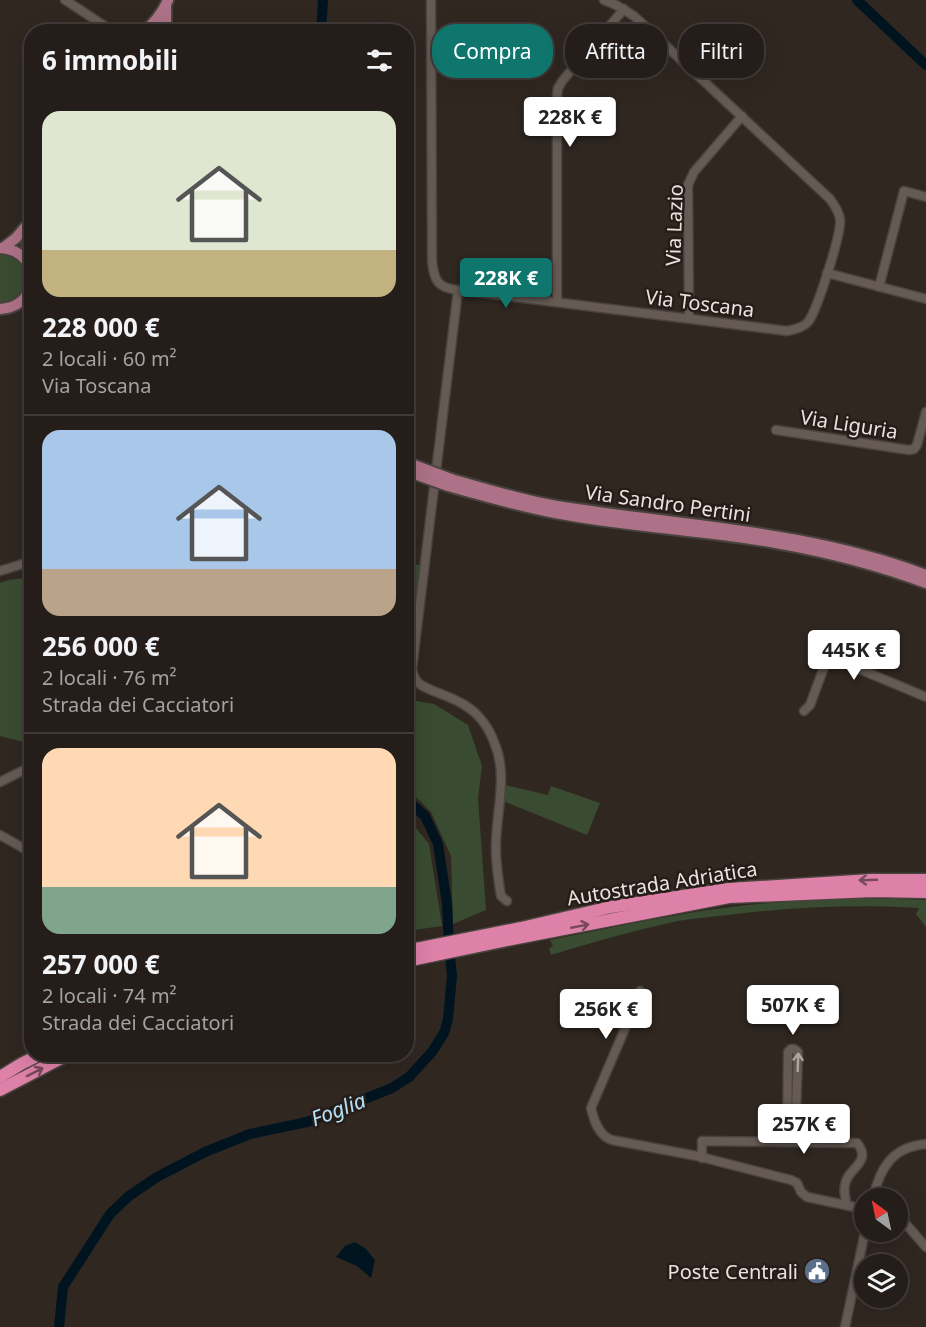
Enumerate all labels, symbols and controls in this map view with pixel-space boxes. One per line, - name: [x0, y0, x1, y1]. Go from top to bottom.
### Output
- chip: Compra: [432, 24, 553, 78]
- chip: Affitta: [565, 24, 667, 78]
- chip: Filtri: [679, 24, 764, 78]
- text: 6 immobili: [42, 42, 178, 78]
- icon: filters: [363, 44, 396, 77]
- pin: 228K €: [521, 97, 619, 148]
- text: 228K €: [538, 103, 602, 130]
- icon: home: [165, 150, 273, 258]
- street label: Via Lazio: [659, 184, 689, 266]
- pin: 228K €: [457, 258, 555, 309]
- text: 228K €: [474, 264, 538, 291]
- street label: Via Toscana: [644, 283, 756, 323]
- text: 228 000 €: [42, 309, 160, 345]
- text: 2 locali · 60 m²: [42, 345, 177, 372]
- text: Via Toscana: [42, 372, 151, 399]
- street label: Via Liguria: [798, 403, 900, 445]
- icon: home: [165, 469, 273, 577]
- street label: Via Sandro Pertini: [583, 478, 753, 528]
- text: 256 000 €: [42, 628, 160, 664]
- pin: 445K €: [805, 630, 903, 681]
- text: 445K €: [822, 636, 886, 663]
- text: 2 locali · 76 m²: [42, 664, 177, 691]
- text: Strada dei Cacciatori: [42, 691, 234, 718]
- icon: home: [165, 787, 273, 895]
- street label: Autostrada Adriatica: [565, 855, 759, 911]
- one-way arrow: [858, 875, 878, 886]
- one-way arrow: [569, 920, 589, 931]
- text: 257 000 €: [42, 946, 160, 982]
- text: 2 locali · 74 m²: [42, 982, 177, 1009]
- pin: 507K €: [744, 985, 842, 1036]
- pin: 256K €: [557, 989, 655, 1040]
- text: 507K €: [761, 991, 825, 1018]
- text: 256K €: [574, 995, 638, 1022]
- text: Strada dei Cacciatori: [42, 1009, 234, 1036]
- one-way arrow: [792, 1053, 803, 1073]
- one-way arrow: [25, 1066, 43, 1077]
- water label: Foglia: [306, 1086, 370, 1132]
- pin: 257K €: [755, 1104, 853, 1155]
- text: 257K €: [772, 1110, 836, 1137]
- north arrow: [854, 1188, 908, 1242]
- map controls: [854, 1188, 908, 1308]
- button: layers: [854, 1254, 908, 1308]
- public building icon: Poste Centrali: [802, 1256, 832, 1286]
- place label: Poste Centrali: [668, 1258, 798, 1285]

